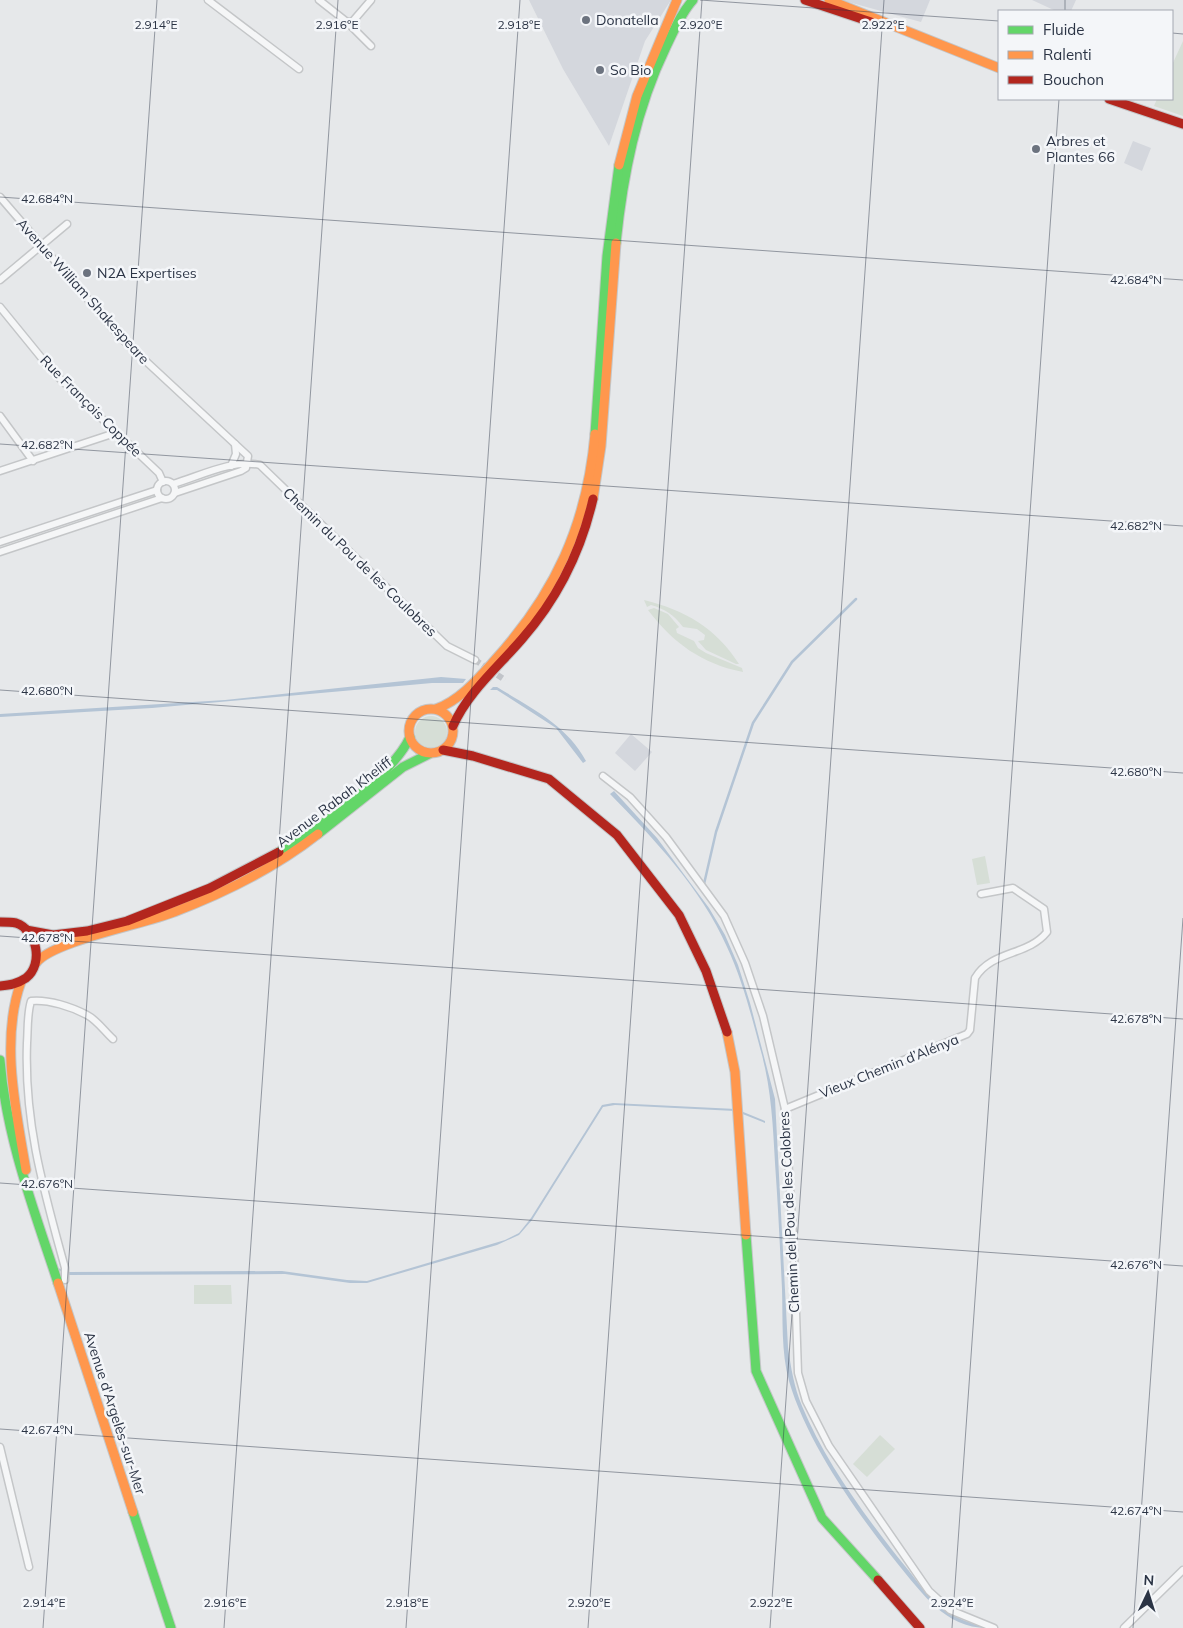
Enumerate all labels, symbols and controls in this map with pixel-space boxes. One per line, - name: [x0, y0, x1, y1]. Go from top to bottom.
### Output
- legend: [998, 10, 1173, 100]
- place label: Donatella: [596, 11, 659, 29]
- marker: Donatella: [580, 14, 592, 26]
- text: 2.914°E: [134, 17, 178, 32]
- text: 2.916°E: [315, 17, 359, 32]
- text: 2.918°E: [497, 17, 541, 32]
- text: 2.920°E: [679, 17, 723, 32]
- text: 2.922°E: [861, 17, 905, 32]
- text: Fluide: [1043, 20, 1084, 39]
- text: Ralenti: [1043, 45, 1092, 64]
- place label: So Bio: [610, 61, 651, 79]
- marker: So Bio: [594, 64, 606, 76]
- text: Bouchon: [1043, 70, 1104, 89]
- place label: Arbres et Plantes 66: [1046, 132, 1115, 166]
- marker: Arbres et Plantes 66: [1030, 143, 1042, 155]
- text: 42.684°N: [21, 191, 73, 206]
- street label: Avenue William Shakespeare: [13, 215, 153, 367]
- place label: N2A Expertises: [97, 264, 197, 282]
- marker: N2A Expertises: [81, 267, 93, 279]
- text: 42.684°N: [1110, 272, 1162, 287]
- street label: Rue François Coppée: [36, 351, 146, 461]
- text: 42.682°N: [21, 437, 73, 452]
- street label: Chemin du Pou de les Coulobres: [279, 484, 441, 640]
- text: 42.682°N: [1110, 518, 1162, 533]
- text: 42.680°N: [21, 683, 73, 698]
- street label: Avenue Rabah Kheliff: [273, 753, 395, 851]
- text: 42.680°N: [1110, 764, 1162, 779]
- text: 42.678°N: [21, 930, 73, 945]
- text: 42.678°N: [1110, 1011, 1162, 1026]
- street label: Vieux Chemin d’Alénya: [817, 1030, 961, 1102]
- street label: Chemin del Pou de les Colobres: [775, 1111, 803, 1313]
- text: 42.676°N: [21, 1176, 73, 1191]
- text: 42.676°N: [1110, 1257, 1162, 1272]
- street label: Avenue d'Argelès-sur-Mer: [80, 1330, 150, 1497]
- text: 42.674°N: [21, 1422, 73, 1437]
- text: 42.674°N: [1110, 1503, 1162, 1518]
- north arrow: [1123, 1568, 1173, 1618]
- text: N: [1143, 1571, 1155, 1589]
- text: 2.914°E: [22, 1595, 66, 1610]
- text: 2.916°E: [203, 1595, 247, 1610]
- text: 2.918°E: [385, 1595, 429, 1610]
- text: 2.920°E: [567, 1595, 611, 1610]
- text: 2.922°E: [749, 1595, 793, 1610]
- text: 2.924°E: [930, 1595, 974, 1610]

